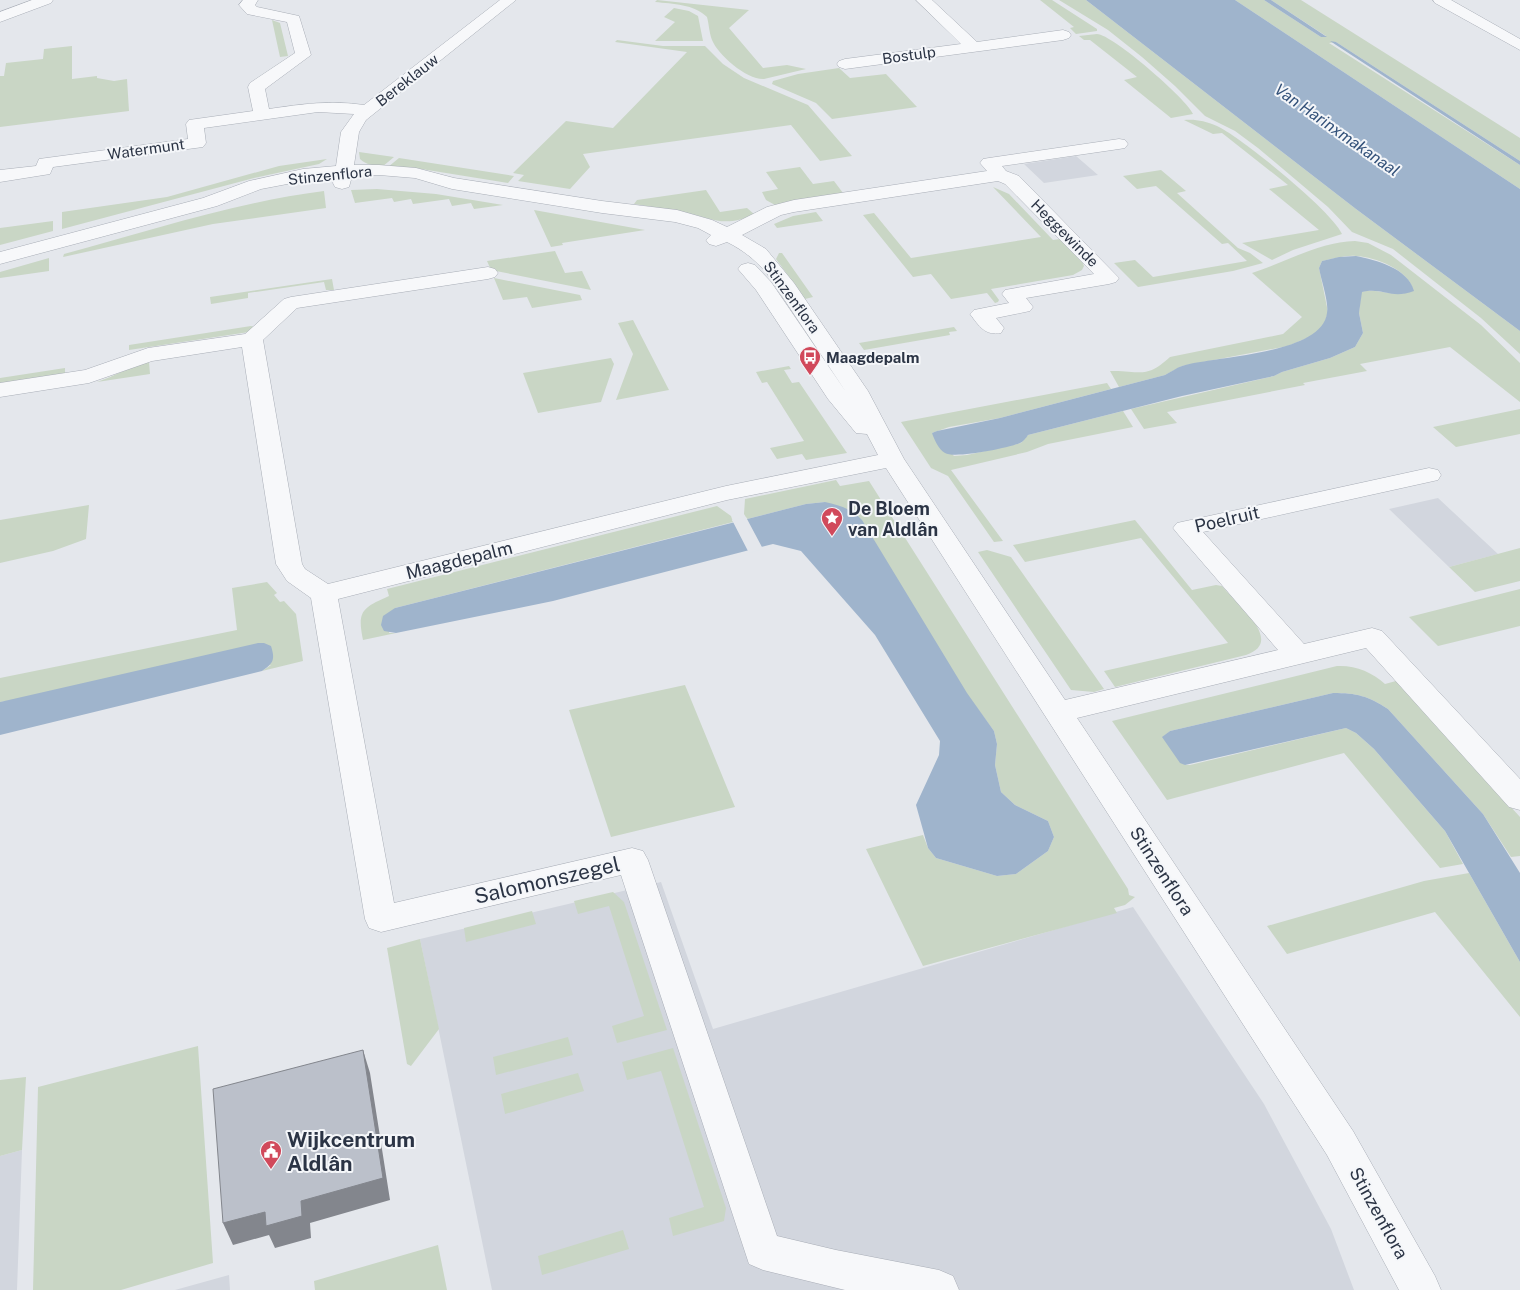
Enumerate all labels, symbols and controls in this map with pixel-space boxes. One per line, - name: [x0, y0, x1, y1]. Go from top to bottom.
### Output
- street label: Bostulp: [881, 43, 937, 67]
- street label: Bereklauw: [372, 50, 442, 110]
- water label: Van Harinxmakanaal: [1271, 80, 1403, 180]
- street label: Watermunt: [106, 135, 186, 163]
- street label: Stinzenflora: [287, 162, 373, 188]
- street label: Heggewinde: [1028, 196, 1102, 270]
- street label: Stinzenflora: [760, 258, 824, 336]
- bus stop icon: Maagdepalm: [798, 345, 822, 376]
- place label: Maagdepalm: [826, 349, 920, 366]
- place label: De Bloem van Aldlân: [848, 498, 938, 540]
- street label: Poelruit: [1192, 501, 1262, 537]
- place icon: De Bloem van Aldlân: [820, 506, 844, 537]
- street label: Maagdepalm: [404, 537, 514, 583]
- street label: Stinzenflora: [1126, 823, 1198, 919]
- street label: Salomonszegel: [472, 851, 622, 909]
- place label: Wijkcentrum Aldlân: [287, 1127, 415, 1176]
- public building icon: Wijkcentrum Aldlân: [259, 1139, 283, 1170]
- street label: Stinzenflora: [1345, 1164, 1413, 1262]

